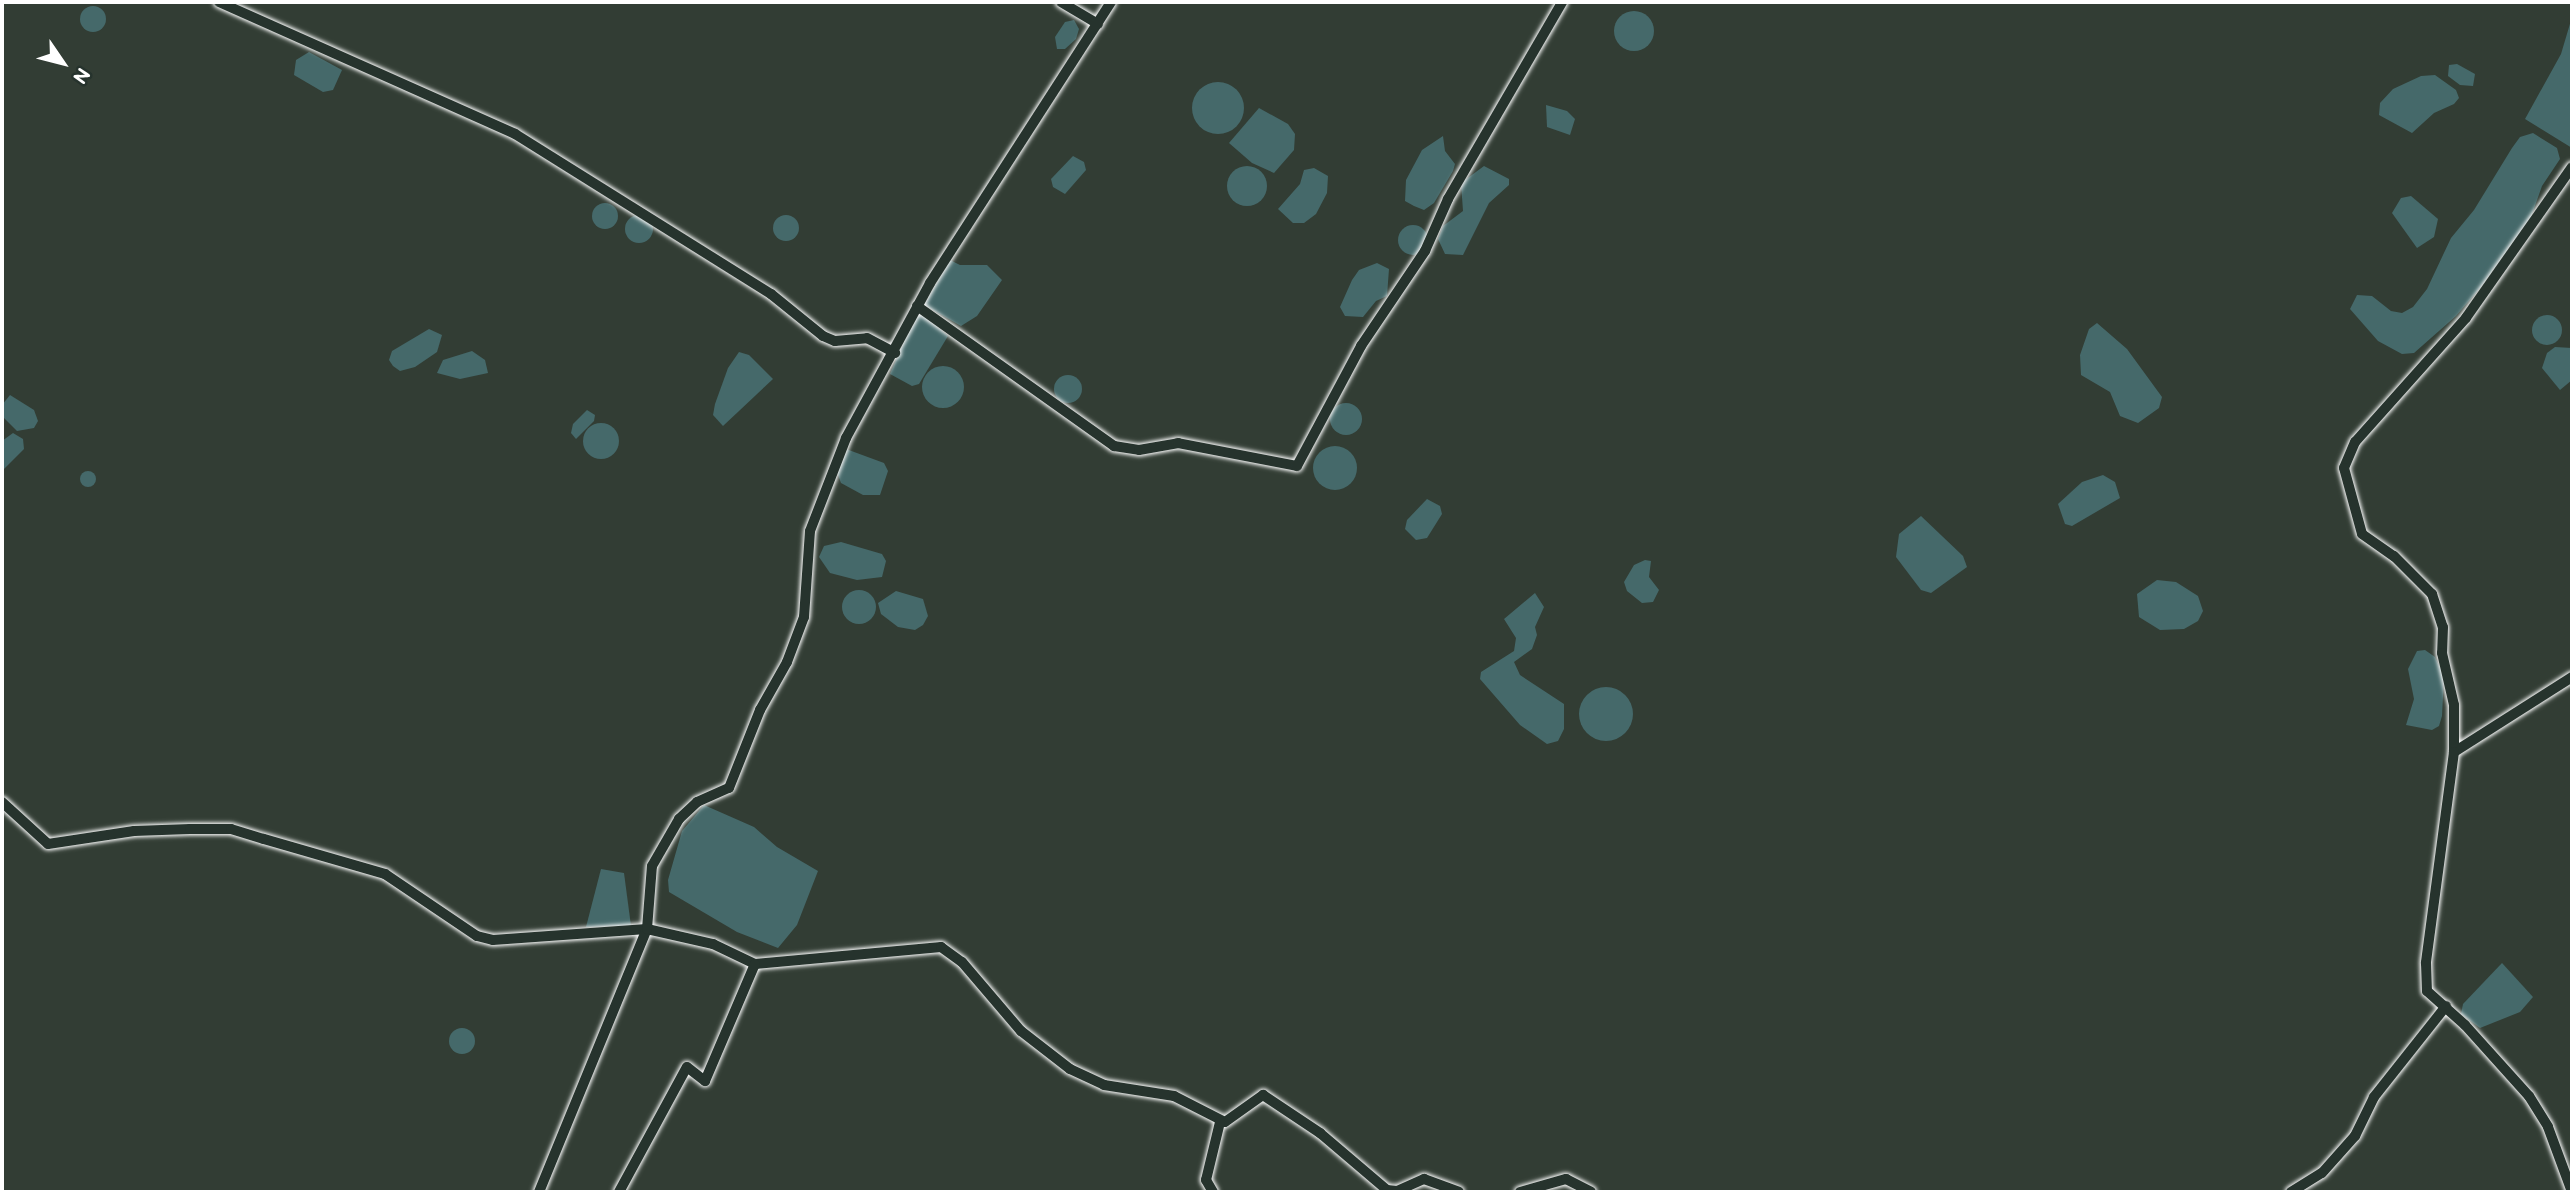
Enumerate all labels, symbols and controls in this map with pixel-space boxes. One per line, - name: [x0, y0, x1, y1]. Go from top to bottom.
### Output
- north arrow: [28, 28, 98, 98]
- text: N: [67, 63, 94, 88]

